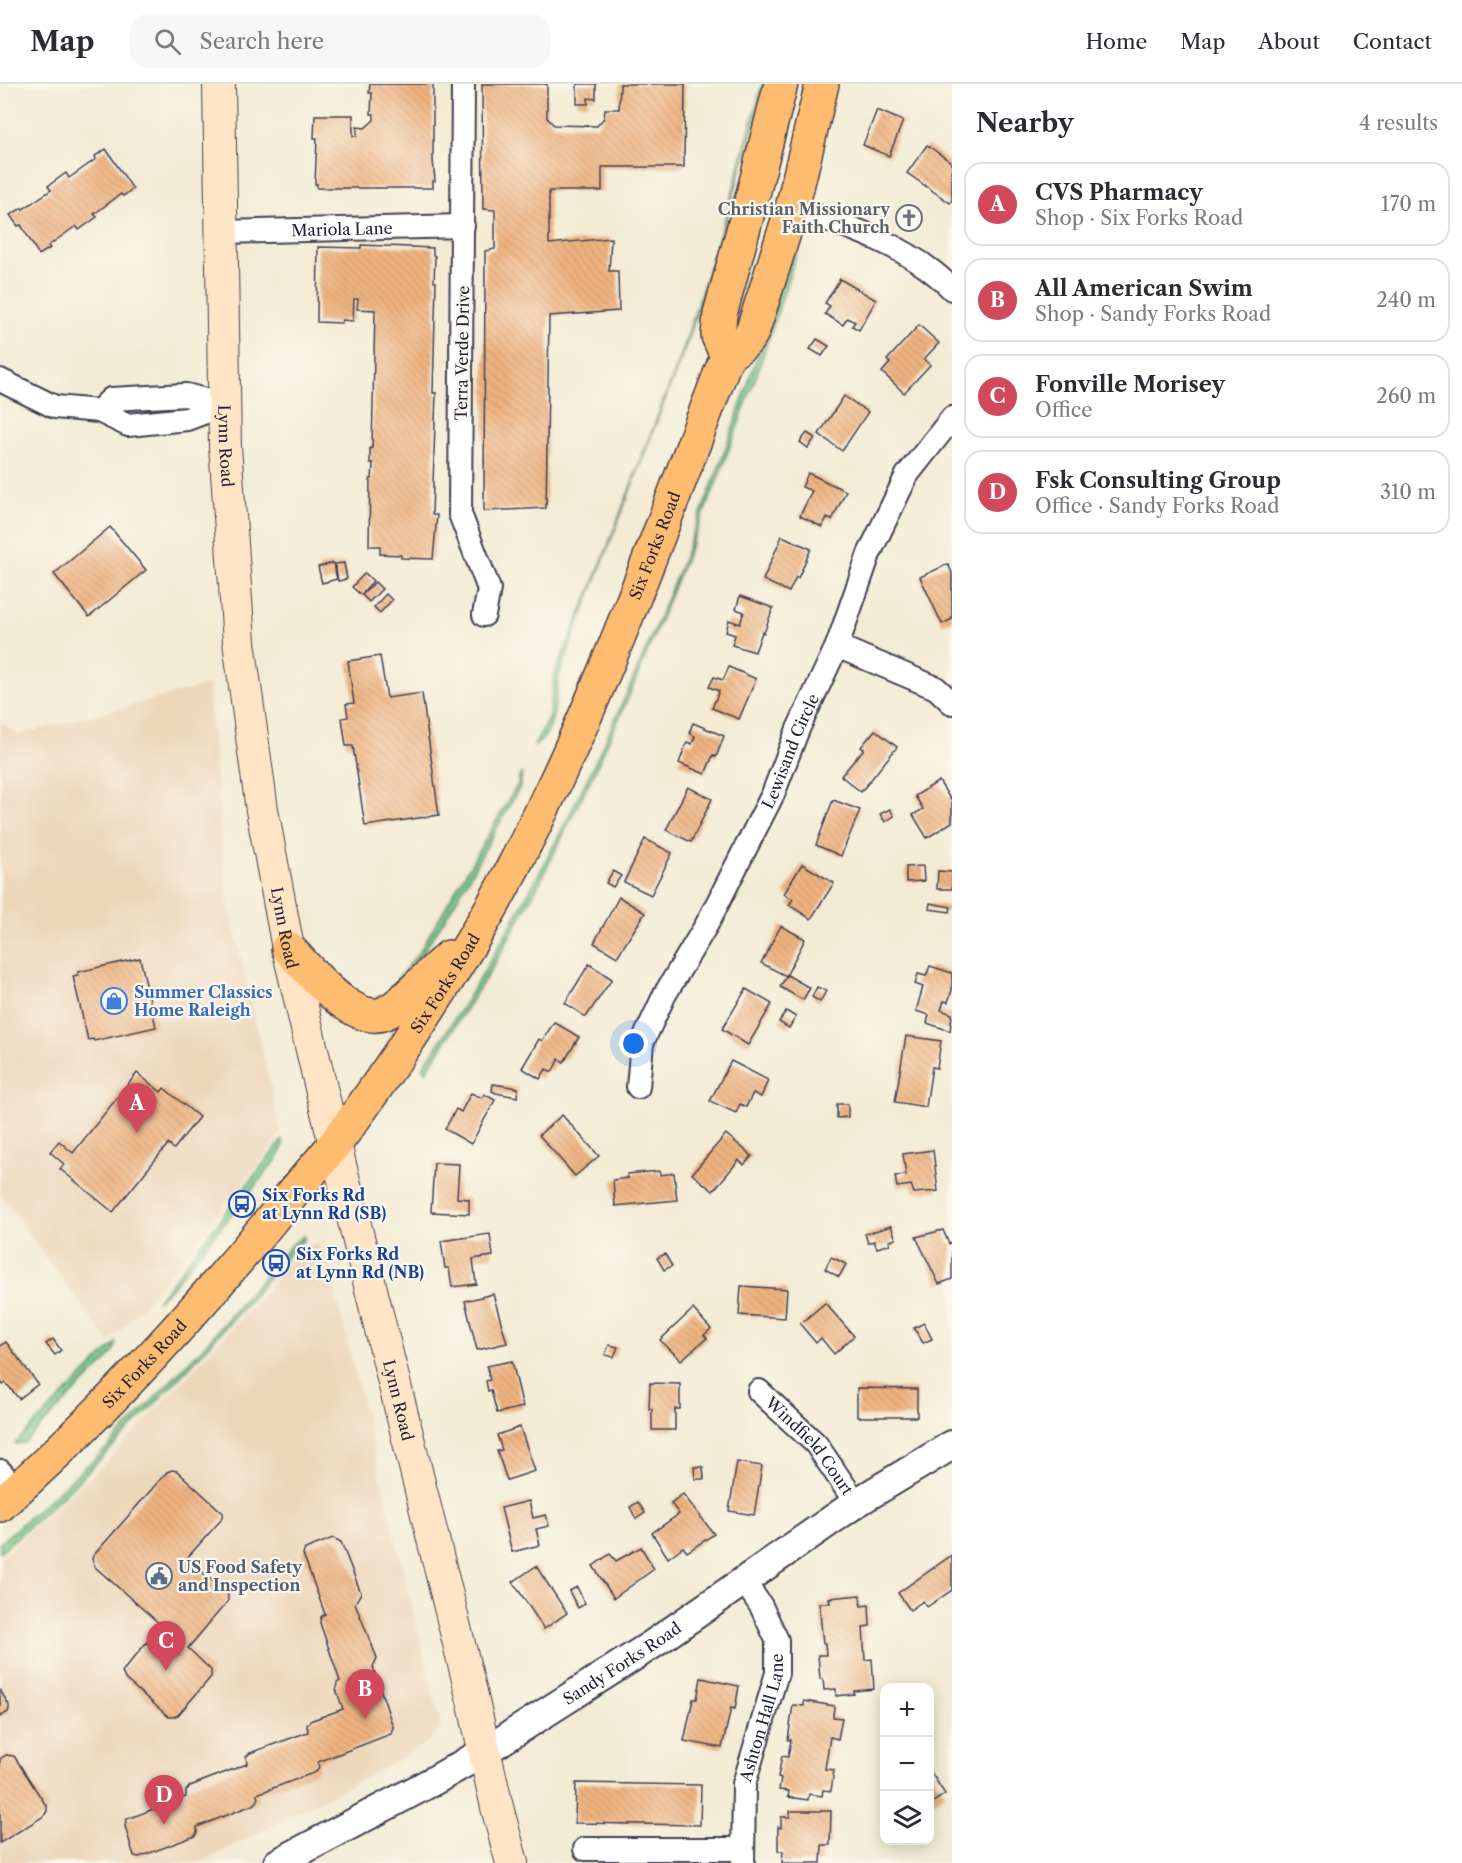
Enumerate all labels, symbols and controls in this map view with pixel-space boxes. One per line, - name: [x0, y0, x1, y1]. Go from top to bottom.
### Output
- search box: [130, 14, 550, 68]
- text: Map: [30, 24, 94, 58]
- icon: search: [151, 25, 184, 58]
- text: Search here: [199, 28, 324, 55]
- text: Home: [1086, 29, 1147, 54]
- text: Map: [1180, 29, 1225, 54]
- text: About: [1258, 29, 1320, 54]
- text: Contact: [1353, 29, 1432, 54]
- text: Nearby: [976, 107, 1074, 139]
- text: 4 results: [1359, 111, 1438, 135]
- text: CVS Pharmacy: [1035, 179, 1203, 206]
- text: A: [990, 192, 1005, 216]
- text: 170 m: [1381, 192, 1436, 216]
- place label: Christian Missionary Faith Church: [718, 199, 891, 237]
- church icon: Christian Missionary Faith Church: [894, 203, 924, 233]
- text: Shop · Six Forks Road: [1035, 206, 1243, 230]
- street label: Mariola Lane: [291, 218, 393, 240]
- text: All American Swim: [1035, 275, 1253, 302]
- street label: Terra Verde Drive: [451, 285, 473, 421]
- text: B: [990, 288, 1005, 312]
- text: 240 m: [1376, 288, 1436, 312]
- text: Shop · Sandy Forks Road: [1035, 302, 1271, 326]
- text: Fonville Morisey: [1035, 371, 1225, 398]
- text: C: [989, 384, 1006, 408]
- text: 260 m: [1376, 384, 1436, 408]
- text: Office: [1035, 398, 1093, 422]
- street label: Lynn Road: [214, 405, 238, 488]
- text: Fsk Consulting Group: [1035, 467, 1281, 494]
- text: D: [989, 480, 1006, 504]
- text: 310 m: [1380, 480, 1436, 504]
- street label: Six Forks Road: [625, 489, 685, 603]
- text: Office · Sandy Forks Road: [1035, 494, 1280, 518]
- street label: Lewisand Circle: [757, 690, 823, 812]
- street label: Lynn Road: [267, 885, 303, 971]
- street label: Six Forks Road: [406, 929, 484, 1037]
- place label: Summer Classics Home Raleigh: [134, 982, 273, 1020]
- shop icon: Summer Classics Home Raleigh: [99, 986, 129, 1016]
- your location: [619, 1029, 648, 1058]
- pin: A: [118, 1084, 156, 1133]
- place label: Six Forks Rd at Lynn Rd (SB): [262, 1185, 386, 1223]
- bus stop icon: Six Forks Rd at Lynn Rd (SB): [227, 1189, 257, 1219]
- place label: Six Forks Rd at Lynn Rd (NB): [296, 1244, 424, 1282]
- bus stop icon: Six Forks Rd at Lynn Rd (NB): [261, 1248, 291, 1278]
- street label: Six Forks Road: [98, 1315, 191, 1412]
- street label: Lynn Road: [379, 1358, 418, 1443]
- street label: Windfield Court: [761, 1392, 858, 1499]
- place label: US Food Safety and Inspection: [178, 1557, 303, 1595]
- public building icon: US Food Safety and Inspection: [144, 1561, 174, 1591]
- street label: Sandy Forks Road: [559, 1618, 685, 1709]
- pin: C: [146, 1622, 186, 1671]
- street label: Ashton Hall Lane: [735, 1654, 787, 1785]
- pin: B: [346, 1670, 385, 1719]
- map controls: [880, 1683, 934, 1845]
- button: +: [880, 1683, 934, 1737]
- button: −: [880, 1737, 934, 1791]
- pin: D: [144, 1776, 184, 1825]
- button: layers: [880, 1791, 934, 1845]

